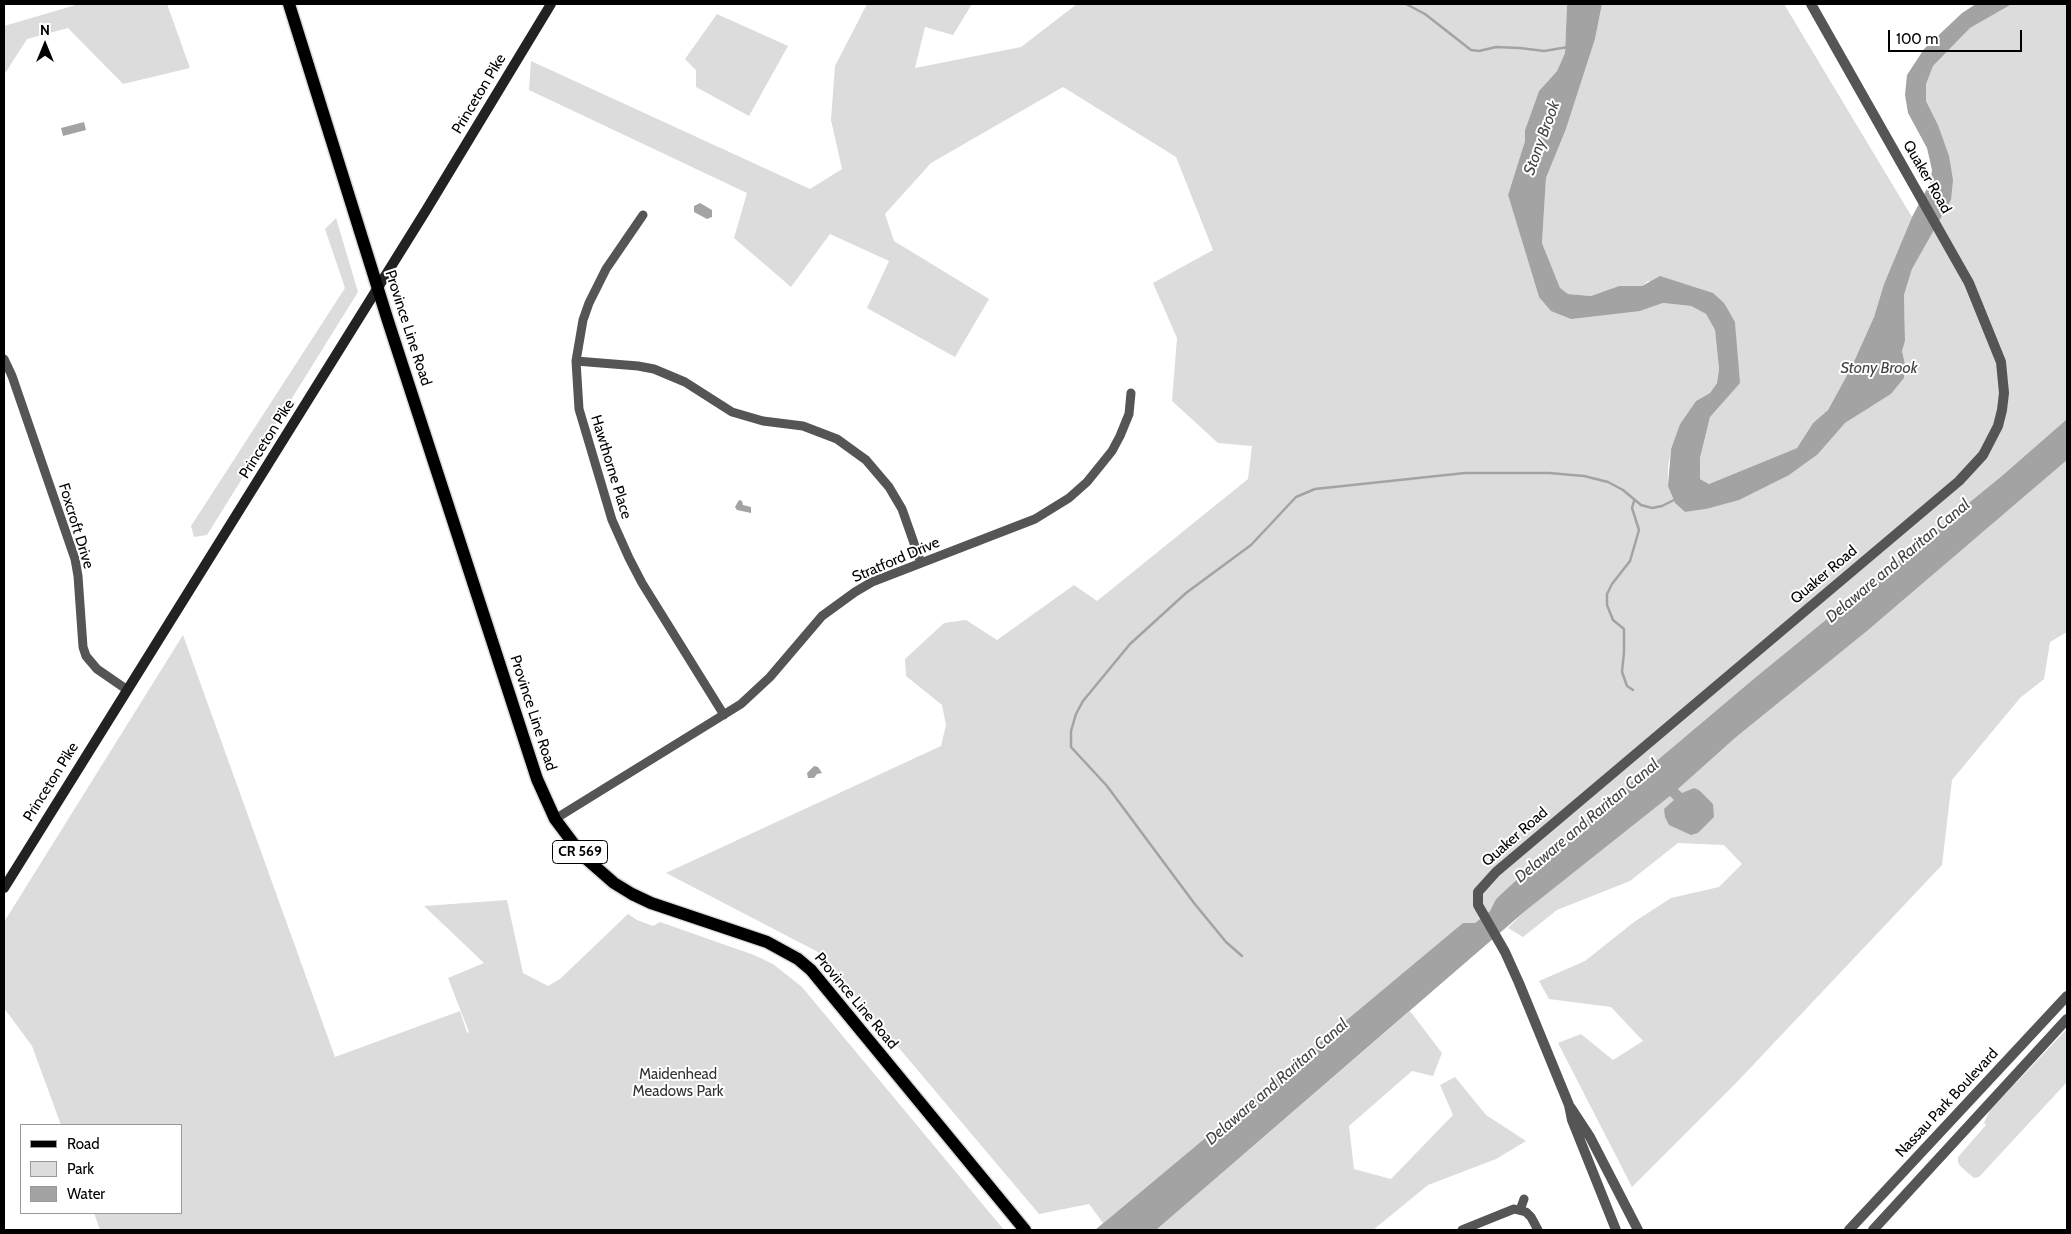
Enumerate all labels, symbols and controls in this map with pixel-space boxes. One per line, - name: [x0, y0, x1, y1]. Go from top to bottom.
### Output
- north arrow: [20, 20, 70, 70]
- scale bar: [1891, 20, 2025, 52]
- text: N: [40, 21, 50, 39]
- text: 100 m: [1896, 30, 1938, 48]
- street label: Princeton Pike: [448, 51, 510, 137]
- water label: Stony Brook: [1520, 98, 1564, 178]
- street label: Quaker Road: [1899, 137, 1955, 217]
- street label: Province Line Road: [381, 268, 435, 388]
- water label: Stony Brook: [1840, 358, 1918, 378]
- street label: Princeton Pike: [236, 396, 298, 482]
- street label: Hawthorne Place: [587, 413, 635, 521]
- street label: Foxcroft Drive: [54, 481, 98, 571]
- water label: Delaware and Raritan Canal: [1822, 495, 1974, 627]
- street label: Stratford Drive: [850, 533, 942, 587]
- street label: Quaker Road: [1787, 542, 1861, 608]
- street label: Province Line Road: [506, 653, 560, 773]
- street label: Princeton Pike: [20, 739, 82, 825]
- water label: Delaware and Raritan Canal: [1511, 755, 1663, 887]
- street label: Quaker Road: [1478, 804, 1552, 870]
- road number: CR 569: [552, 840, 608, 864]
- street label: Province Line Road: [810, 949, 902, 1053]
- water label: Delaware and Raritan Canal: [1202, 1015, 1352, 1149]
- street label: Nassau Park Boulevard: [1892, 1045, 2002, 1161]
- park label: Maidenhead Meadows Park: [633, 1066, 723, 1101]
- legend: [20, 1124, 182, 1214]
- text: Road: [67, 1135, 100, 1153]
- text: Park: [67, 1160, 94, 1178]
- text: Water: [67, 1185, 105, 1203]

